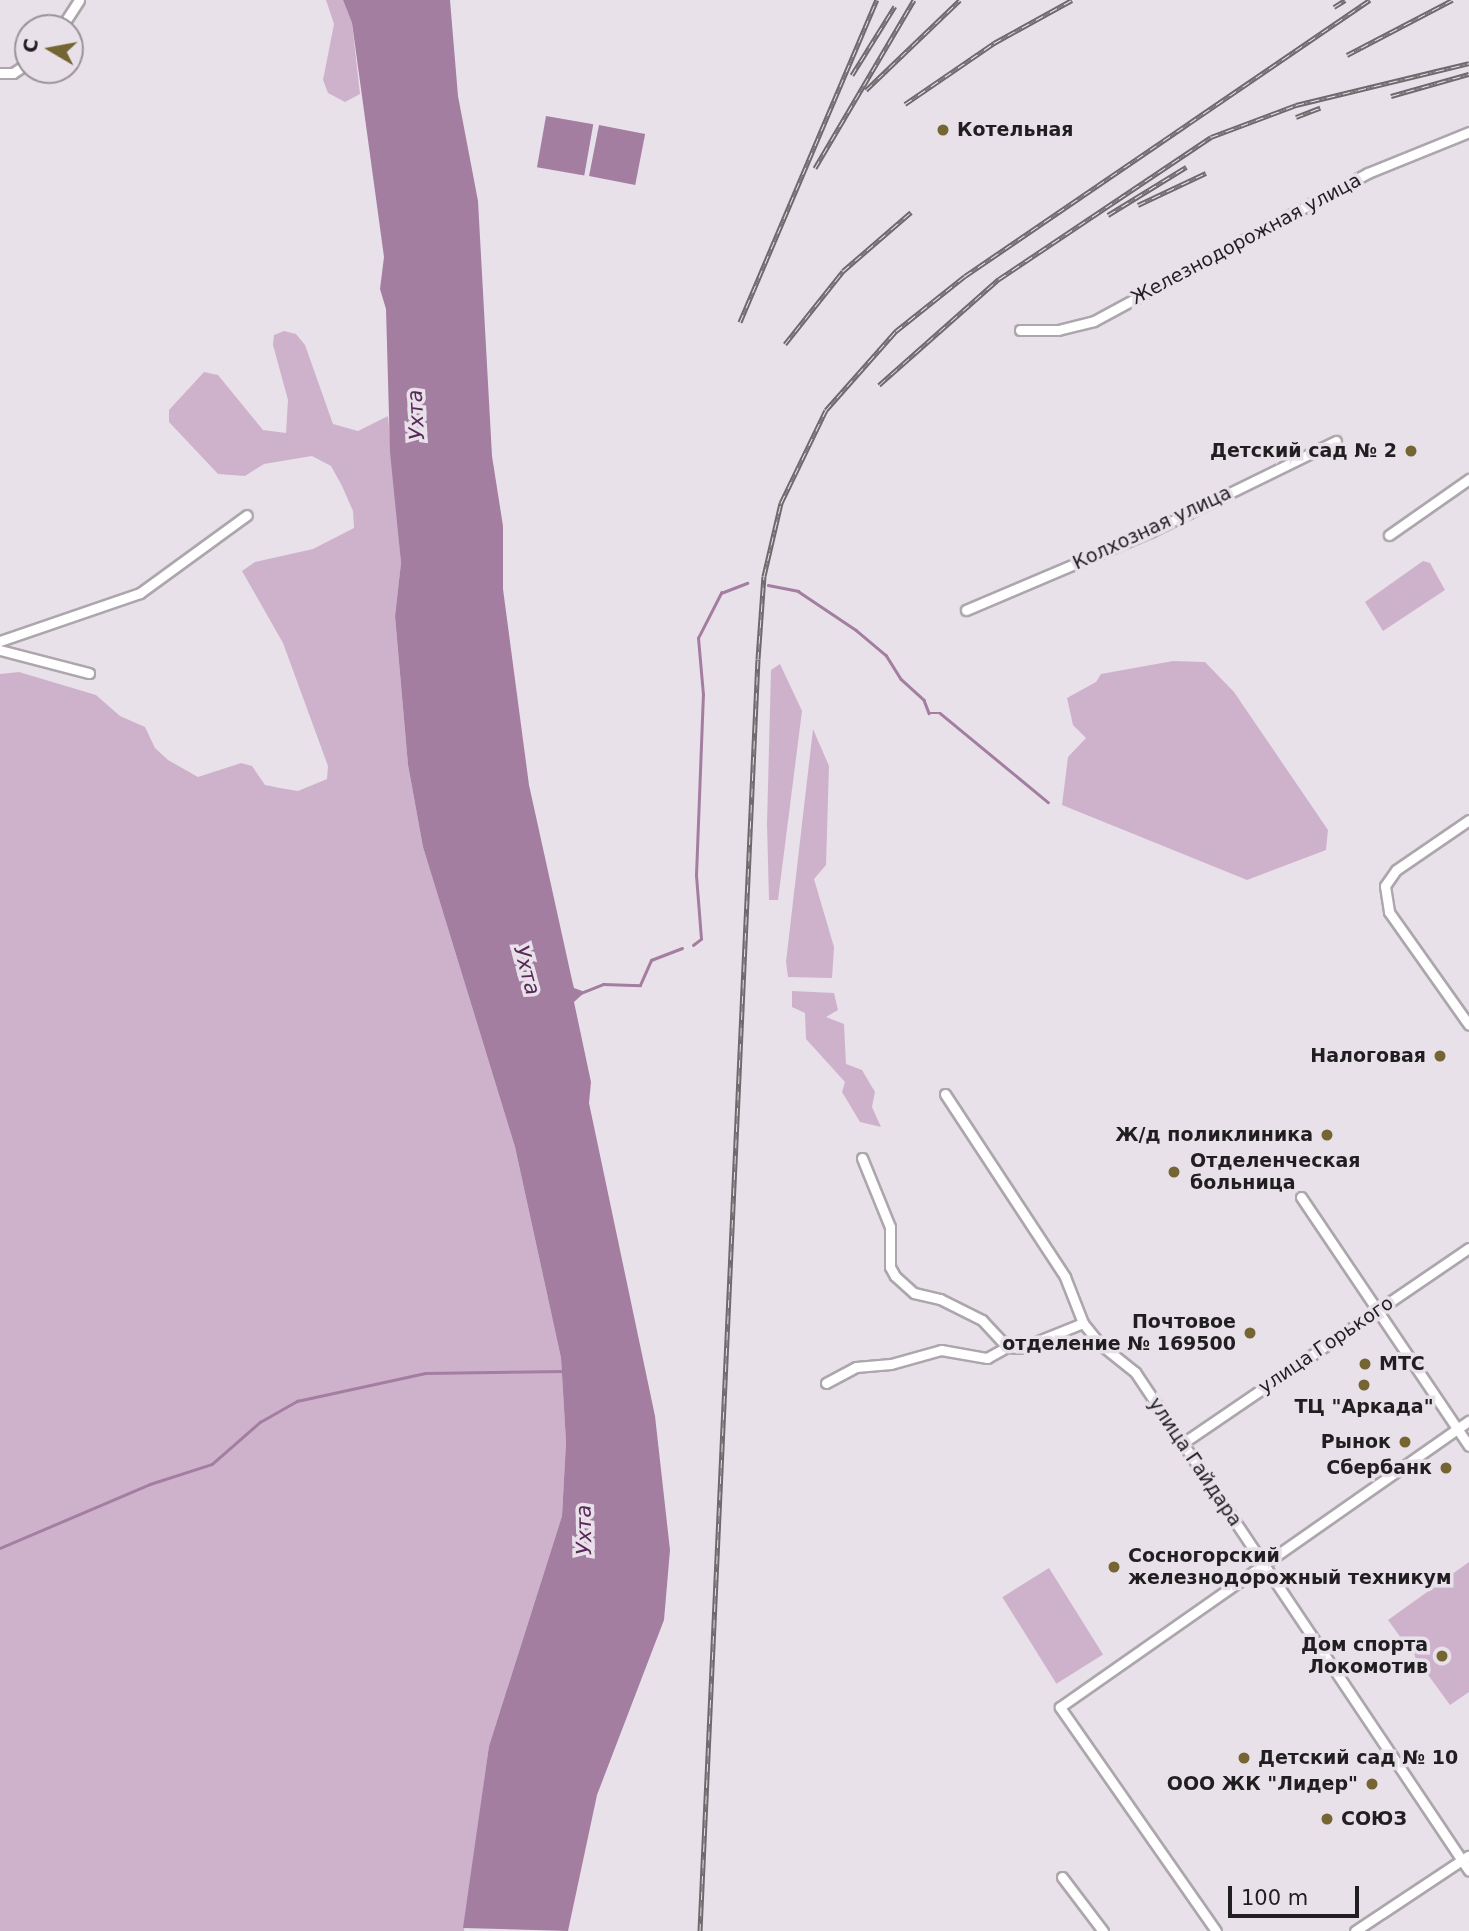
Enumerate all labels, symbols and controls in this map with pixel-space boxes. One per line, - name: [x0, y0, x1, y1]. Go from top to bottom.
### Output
- north arrow: [14, 14, 84, 84]
- text: С: [18, 37, 42, 54]
- place label: Котельная: [957, 119, 1074, 141]
- marker: Котельная: [935, 122, 951, 138]
- street label: Железнодорожная улица: [1127, 168, 1365, 310]
- water label: Ухта: [402, 389, 430, 441]
- place label: Детский сад № 2: [1210, 440, 1397, 462]
- marker: Детский сад № 2: [1403, 443, 1419, 459]
- street label: Колхозная улица: [1069, 481, 1235, 575]
- water label: Ухта: [508, 942, 546, 998]
- place label: Налоговая: [1310, 1045, 1426, 1067]
- marker: Налоговая: [1432, 1048, 1448, 1064]
- place label: Ж/д поликлиника: [1115, 1124, 1313, 1146]
- marker: Ж/д поликлиника: [1319, 1127, 1335, 1143]
- place label: Отделенческая больница: [1190, 1150, 1360, 1194]
- marker: Отделенческая больница: [1164, 1162, 1184, 1182]
- street label: улица Горького: [1254, 1292, 1398, 1398]
- place label: Почтовое отделение № 169500: [1002, 1311, 1236, 1355]
- marker: Почтовое отделение № 169500: [1242, 1325, 1258, 1341]
- place label: МТС: [1379, 1353, 1425, 1375]
- marker: МТС: [1357, 1356, 1373, 1372]
- marker: ТЦ "Аркада": [1356, 1377, 1372, 1393]
- street label: улица Гайдара: [1143, 1393, 1247, 1531]
- place label: ТЦ "Аркада": [1294, 1396, 1434, 1418]
- place label: Рынок: [1321, 1431, 1391, 1453]
- marker: Рынок: [1397, 1434, 1413, 1450]
- place label: Сбербанк: [1326, 1457, 1432, 1479]
- marker: Сбербанк: [1438, 1460, 1454, 1476]
- water label: Ухта: [571, 1505, 597, 1555]
- place label: Сосногорский железнодорожный техникум: [1128, 1545, 1451, 1589]
- marker: Сосногорский железнодорожный техникум: [1106, 1559, 1122, 1575]
- place label: Дом спорта Локомотив: [1301, 1634, 1428, 1678]
- marker: Дом спорта Локомотив: [1434, 1648, 1450, 1664]
- place label: Детский сад № 10: [1258, 1747, 1458, 1769]
- marker: Детский сад № 10: [1236, 1750, 1252, 1766]
- place label: ООО ЖК "Лидер": [1167, 1773, 1358, 1795]
- marker: ООО ЖК "Лидер": [1364, 1776, 1380, 1792]
- place label: СОЮЗ: [1341, 1808, 1407, 1830]
- marker: СОЮЗ: [1319, 1811, 1335, 1827]
- scale bar: [1231, 1871, 1362, 1915]
- text: 100 m: [1241, 1886, 1308, 1910]

